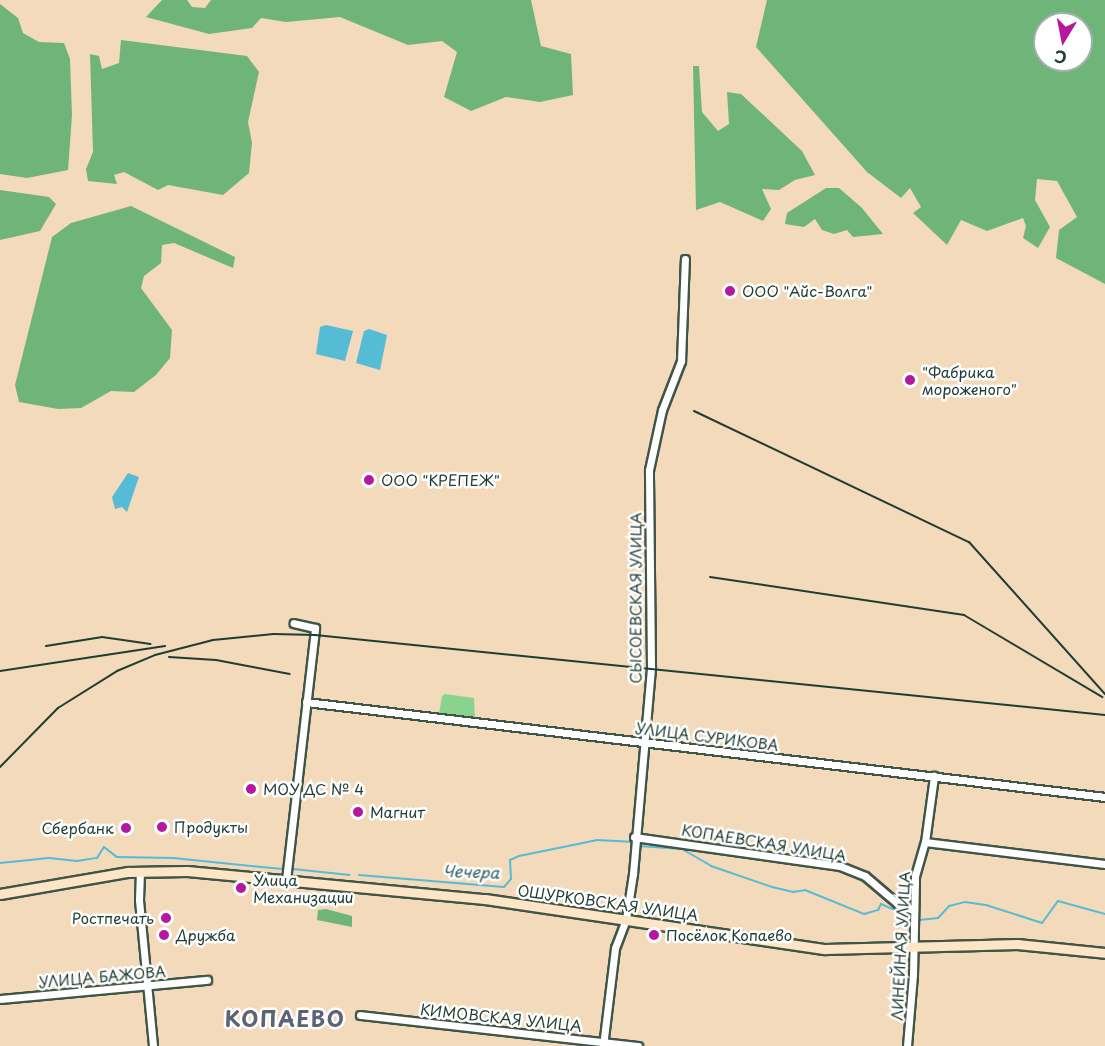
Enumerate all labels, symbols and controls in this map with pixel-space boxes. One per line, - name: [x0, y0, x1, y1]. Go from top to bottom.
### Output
- north arrow: [1033, 12, 1093, 72]
- text: С: [1052, 45, 1068, 71]
- place label: ООО "Айс-Волга": [742, 282, 872, 300]
- marker: ООО "Айс-Волга": [723, 284, 737, 298]
- place label: "Фабрика мороженого": [922, 362, 1017, 397]
- marker: "Фабрика мороженого": [903, 373, 917, 387]
- place label: ООО "КРЕПЕЖ": [381, 471, 500, 489]
- marker: ООО "КРЕПЕЖ": [362, 473, 376, 487]
- street label: СЫСОЕВСКАЯ УЛИЦА: [626, 512, 644, 684]
- street label: УЛИЦА СУРИКОВА: [634, 718, 780, 754]
- place label: МОУ ДС № 4: [263, 780, 365, 798]
- marker: МОУ ДС № 4: [244, 782, 258, 796]
- place label: Магнит: [370, 803, 425, 821]
- marker: Магнит: [351, 805, 365, 819]
- place label: Продукты: [174, 818, 248, 836]
- place label: Сбербанк: [42, 819, 114, 837]
- marker: Продукты: [155, 820, 169, 834]
- street label: КОПАЕВСКАЯ УЛИЦА: [680, 820, 848, 864]
- marker: Сбербанк: [119, 821, 133, 835]
- water label: Чечера: [442, 860, 500, 882]
- place label: Улица Механизации: [253, 870, 354, 905]
- street label: ЛИНЕЙНАЯ УЛИЦА: [887, 871, 913, 1021]
- street label: ОШУРКОВСКАЯ УЛИЦА: [517, 880, 699, 924]
- marker: Улица Механизации: [234, 881, 248, 895]
- place label: Ростпечать: [72, 909, 154, 927]
- marker: Ростпечать: [159, 911, 173, 925]
- place label: Дружба: [176, 926, 236, 944]
- place label: Посёлок Копаево: [666, 926, 793, 944]
- marker: Дружба: [157, 928, 171, 942]
- marker: Посёлок Копаево: [647, 928, 661, 942]
- street label: УЛИЦА БАЖОВА: [37, 961, 167, 991]
- street label: КИМОВСКАЯ УЛИЦА: [419, 1000, 583, 1034]
- district label: КОПАЕВО: [225, 1005, 345, 1031]

